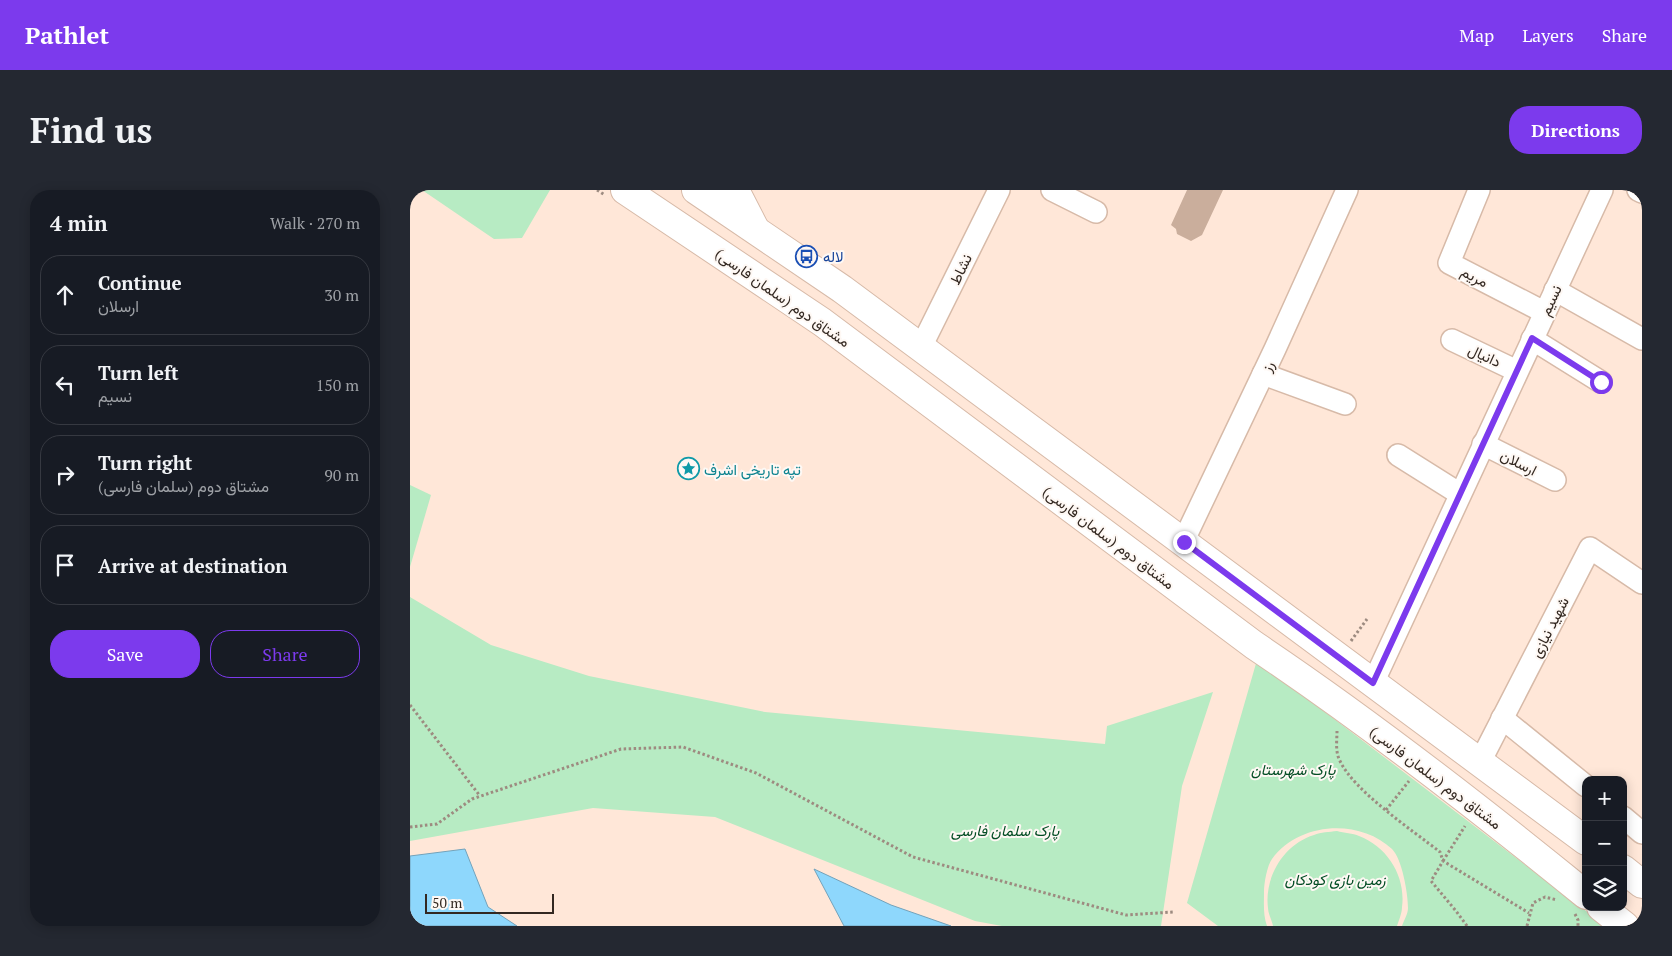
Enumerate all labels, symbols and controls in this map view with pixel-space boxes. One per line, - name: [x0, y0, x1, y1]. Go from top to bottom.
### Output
- text: Pathlet: [25, 19, 109, 51]
- text: Map: [1459, 23, 1494, 47]
- text: Layers: [1522, 23, 1574, 47]
- text: Share: [1602, 23, 1647, 47]
- button: Directions: [1509, 106, 1642, 154]
- text: Find us: [30, 107, 152, 153]
- text: 4 min: [50, 209, 107, 237]
- text: Walk · 270 m: [270, 212, 360, 234]
- street label: مشتاق دوم (سلمان فارسی): [711, 243, 854, 352]
- bus stop icon: لاله: [795, 244, 819, 268]
- place label: لاله: [823, 246, 844, 266]
- street label: نشاط: [944, 250, 976, 288]
- street label: مریم: [1457, 261, 1492, 292]
- text: Continue: [98, 270, 182, 295]
- icon: ahead: [51, 281, 79, 309]
- street label: نسیم: [1534, 281, 1567, 319]
- text: 30 m: [324, 284, 359, 306]
- text: ارسلان: [98, 295, 139, 317]
- street label: دانیال: [1465, 339, 1505, 371]
- street label: رز: [1255, 357, 1278, 376]
- text: Turn left: [98, 360, 179, 385]
- icon: left: [51, 371, 79, 399]
- route start: [1590, 371, 1613, 394]
- text: 150 m: [316, 374, 359, 396]
- text: نسیم: [98, 385, 132, 407]
- street label: ارسلان: [1497, 444, 1541, 480]
- text: Turn right: [98, 450, 192, 475]
- place icon: تپه تاریخی اشرف: [676, 457, 700, 481]
- place label: تپه تاریخی اشرف: [704, 459, 801, 480]
- icon: right: [51, 461, 79, 489]
- text: 90 m: [324, 464, 359, 486]
- text: مشتاق دوم (سلمان فارسی): [98, 475, 269, 497]
- street label: مشتاق دوم (سلمان فارسی): [1038, 481, 1179, 594]
- route end: [1173, 531, 1196, 554]
- icon: arrive: [51, 551, 79, 579]
- text: Arrive at destination: [98, 553, 287, 578]
- street label: شهید نیازی: [1525, 593, 1574, 661]
- button: Save: [50, 630, 200, 678]
- button: Share: [210, 630, 360, 678]
- street label: مشتاق دوم (سلمان فارسی): [1365, 721, 1506, 834]
- park label: پارک شهرستان: [1251, 759, 1336, 780]
- map controls: [1582, 776, 1627, 911]
- button: +: [1582, 776, 1627, 821]
- park label: پارک سلمان فارسی: [951, 820, 1059, 841]
- button: −: [1582, 821, 1627, 866]
- button: layers: [1582, 866, 1627, 911]
- park label: زمین بازی کودکان: [1284, 869, 1386, 889]
- scale bar: [425, 891, 554, 914]
- text: 50 m: [432, 893, 462, 912]

